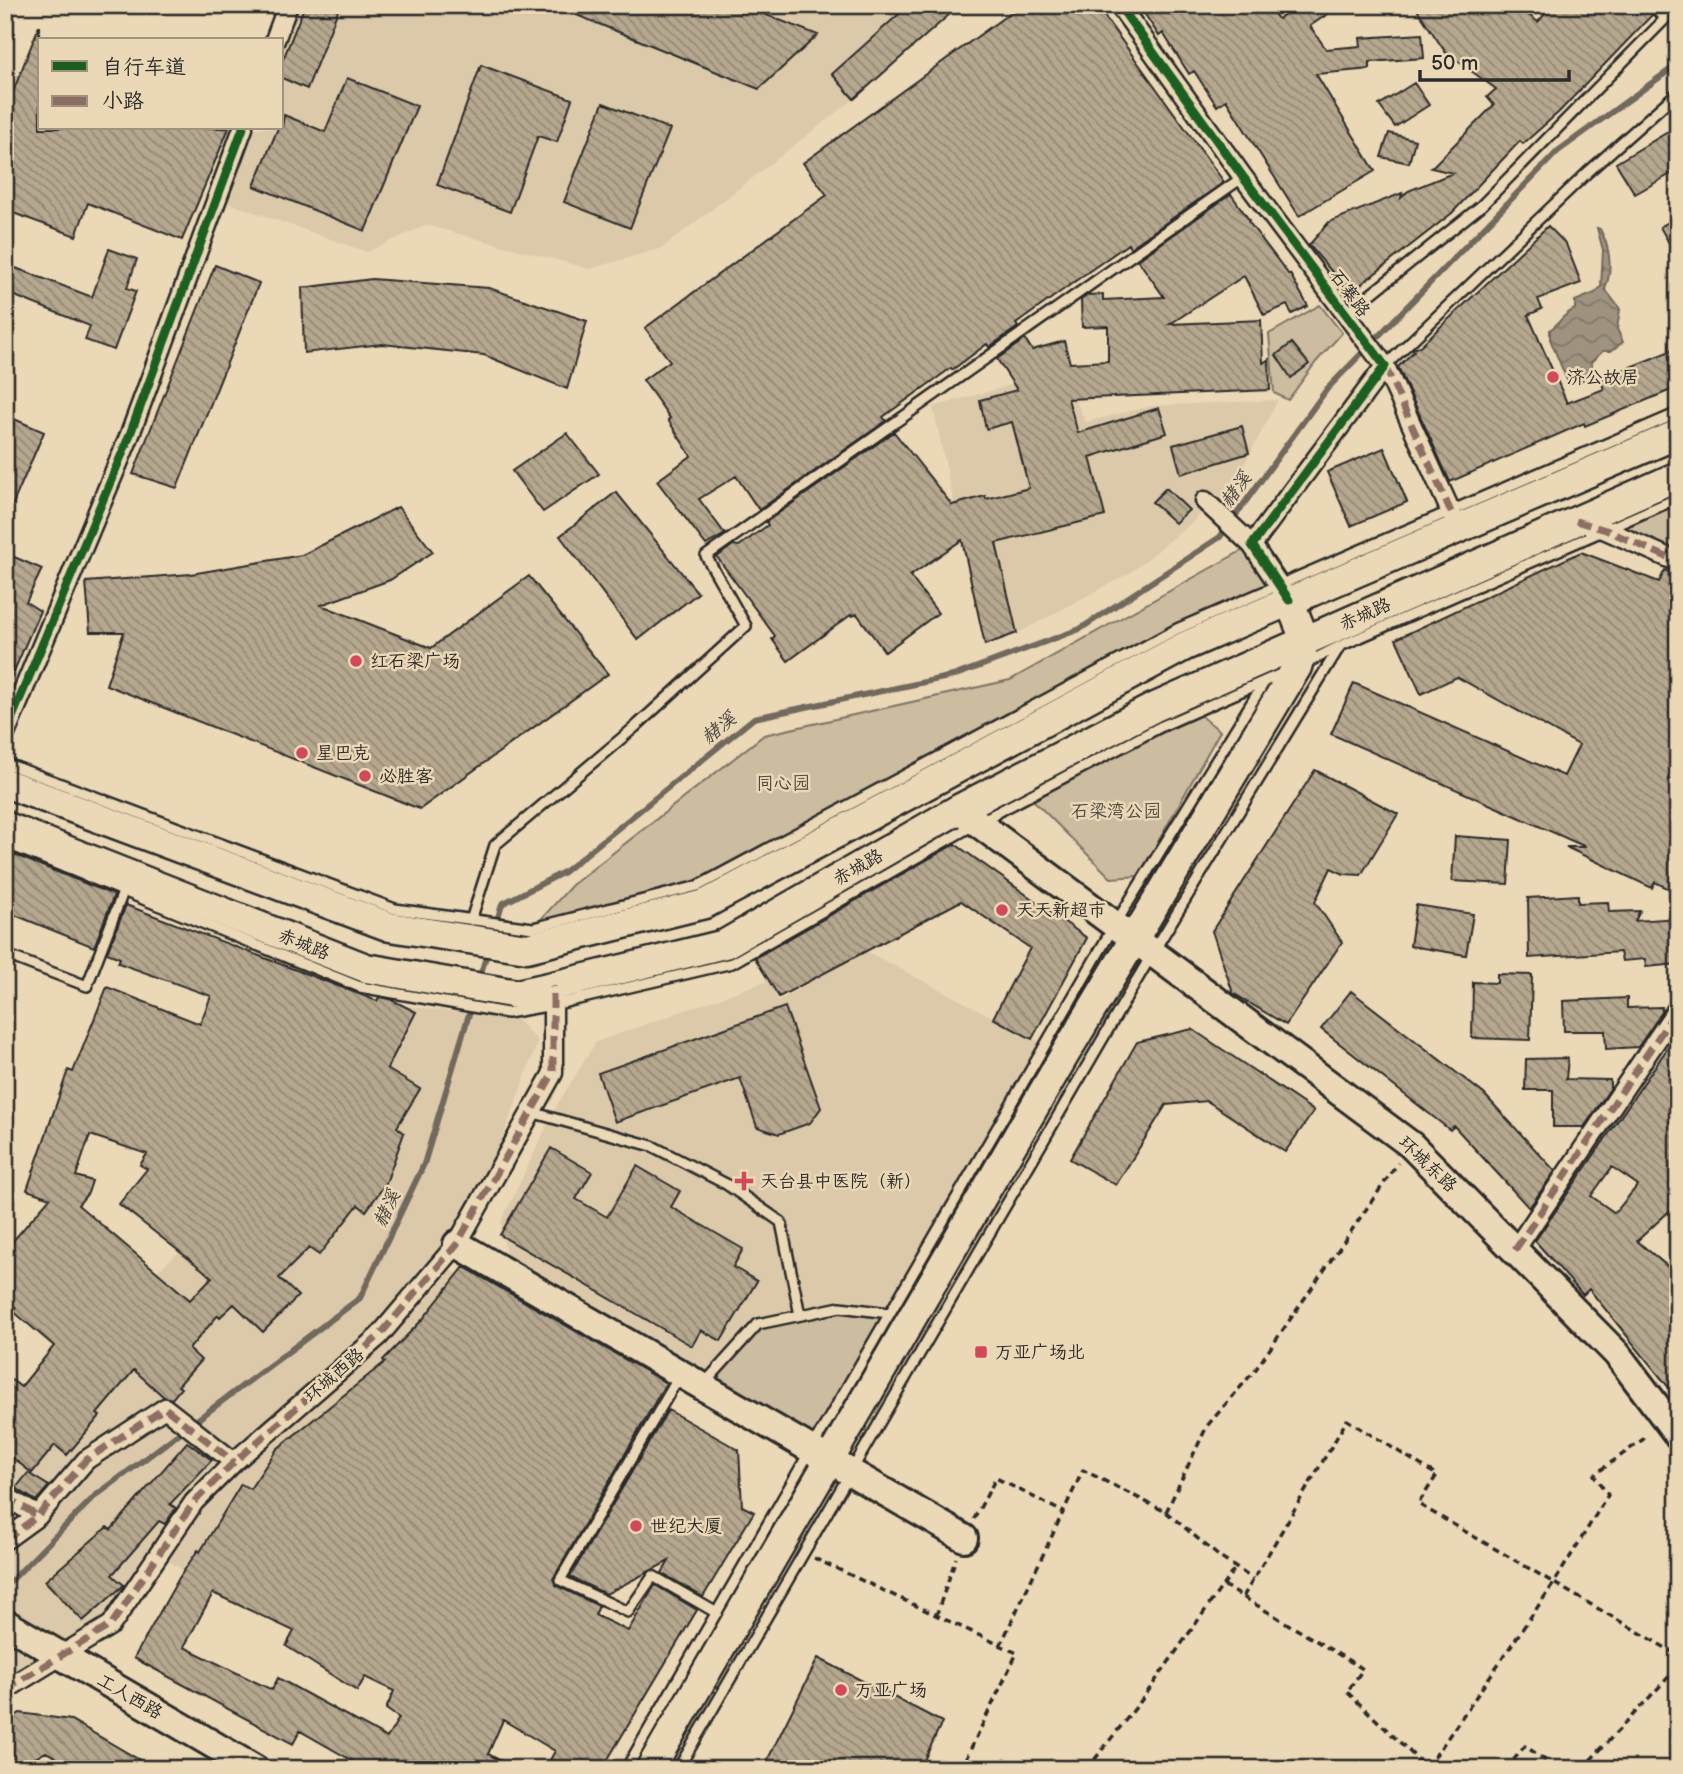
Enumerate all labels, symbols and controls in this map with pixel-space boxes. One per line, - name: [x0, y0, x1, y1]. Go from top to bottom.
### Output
- legend: [38, 38, 284, 130]
- scale bar: [1420, 38, 1569, 82]
- text: 50 m: [1431, 51, 1478, 76]
- text: 自行车道: [102, 55, 186, 80]
- text: 小路: [102, 89, 144, 114]
- street label: 石寨路: [1325, 265, 1374, 321]
- place label: 济公故居: [1567, 367, 1639, 388]
- marker: 济公故居: [1545, 369, 1561, 385]
- water label: 赭溪: [1216, 467, 1257, 512]
- street label: 赤城路: [1336, 594, 1394, 635]
- place label: 红石梁广场: [370, 651, 460, 672]
- marker: 红石梁广场: [348, 653, 364, 669]
- water label: 赭溪: [697, 707, 742, 749]
- place label: 星巴克: [316, 743, 370, 764]
- marker: 星巴克: [294, 745, 310, 761]
- place label: 必胜客: [379, 766, 433, 787]
- marker: 必胜客: [357, 768, 373, 784]
- park label: 同心园: [756, 773, 810, 794]
- park label: 石梁湾公园: [1071, 801, 1161, 822]
- street label: 赤城路: [830, 845, 887, 890]
- place label: 天天新超市: [1016, 900, 1106, 921]
- marker: 天天新超市: [994, 902, 1010, 918]
- street label: 赤城路: [275, 925, 333, 964]
- street label: 环城东路: [1394, 1132, 1461, 1197]
- marker: 天台县中医院（新）: [734, 1171, 754, 1191]
- place label: 天台县中医院（新）: [760, 1171, 922, 1192]
- water label: 赭溪: [369, 1186, 406, 1231]
- place label: 万亚广场北: [995, 1342, 1085, 1363]
- street label: 环城西路: [300, 1344, 368, 1407]
- marker: 万亚广场北: [973, 1344, 989, 1360]
- place label: 世纪大厦: [650, 1516, 722, 1537]
- marker: 世纪大厦: [628, 1518, 644, 1534]
- street label: 工人西路: [93, 1669, 166, 1724]
- place label: 万亚广场: [855, 1680, 927, 1701]
- marker: 万亚广场: [833, 1682, 849, 1698]

